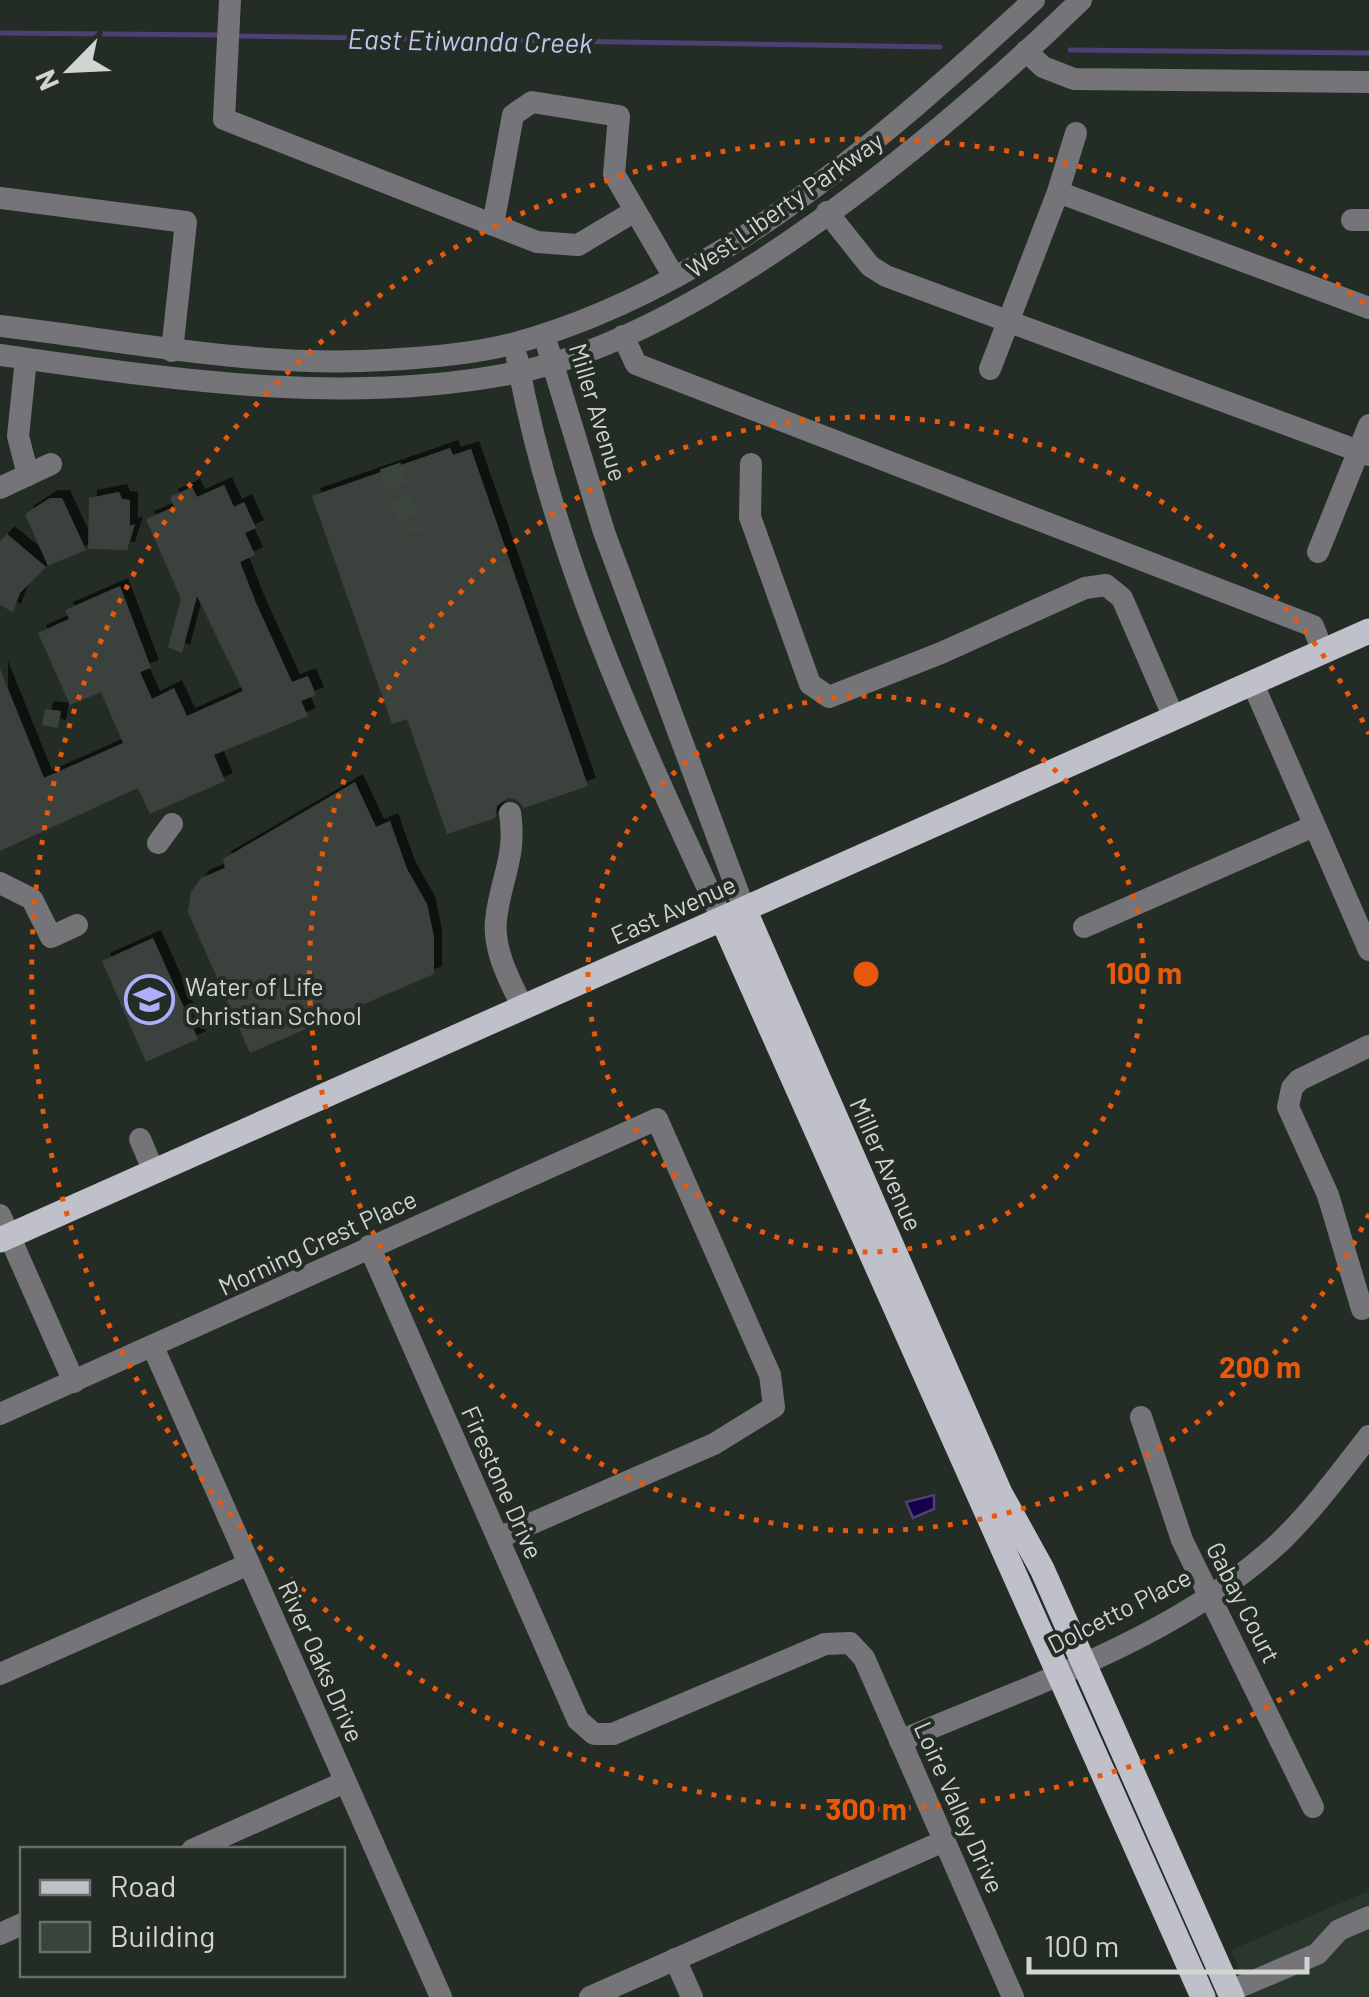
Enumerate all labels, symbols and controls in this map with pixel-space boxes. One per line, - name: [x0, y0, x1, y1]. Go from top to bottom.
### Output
- north arrow: [20, 20, 120, 120]
- water label: East Etiwanda Creek: [347, 21, 593, 59]
- text: N: [27, 65, 66, 96]
- street label: West Liberty Parkway: [680, 125, 888, 283]
- street label: Miller Avenue: [564, 339, 634, 485]
- street label: East Avenue: [606, 868, 740, 950]
- text: 100 m: [1106, 954, 1182, 990]
- centre of rings: [848, 956, 884, 992]
- place label: Water of Life Christian School: [185, 971, 362, 1030]
- school or university icon: Water of Life Christian School: [124, 974, 176, 1026]
- street label: Miller Avenue: [844, 1093, 930, 1235]
- street label: Morning Crest Place: [213, 1183, 421, 1301]
- text: 200 m: [1219, 1348, 1301, 1384]
- street label: Firestone Drive: [456, 1401, 550, 1563]
- street label: Gabay Court: [1201, 1537, 1287, 1667]
- street label: Dolcetto Place: [1042, 1561, 1196, 1659]
- street label: River Oaks Drive: [273, 1575, 371, 1747]
- street label: Loire Valley Drive: [909, 1717, 1011, 1897]
- text: 300 m: [825, 1790, 907, 1826]
- legend: [20, 1847, 345, 1977]
- text: Road: [110, 1867, 176, 1903]
- scale bar: [1029, 1912, 1306, 1974]
- text: Building: [110, 1917, 215, 1953]
- text: 100 m: [1044, 1927, 1119, 1963]

